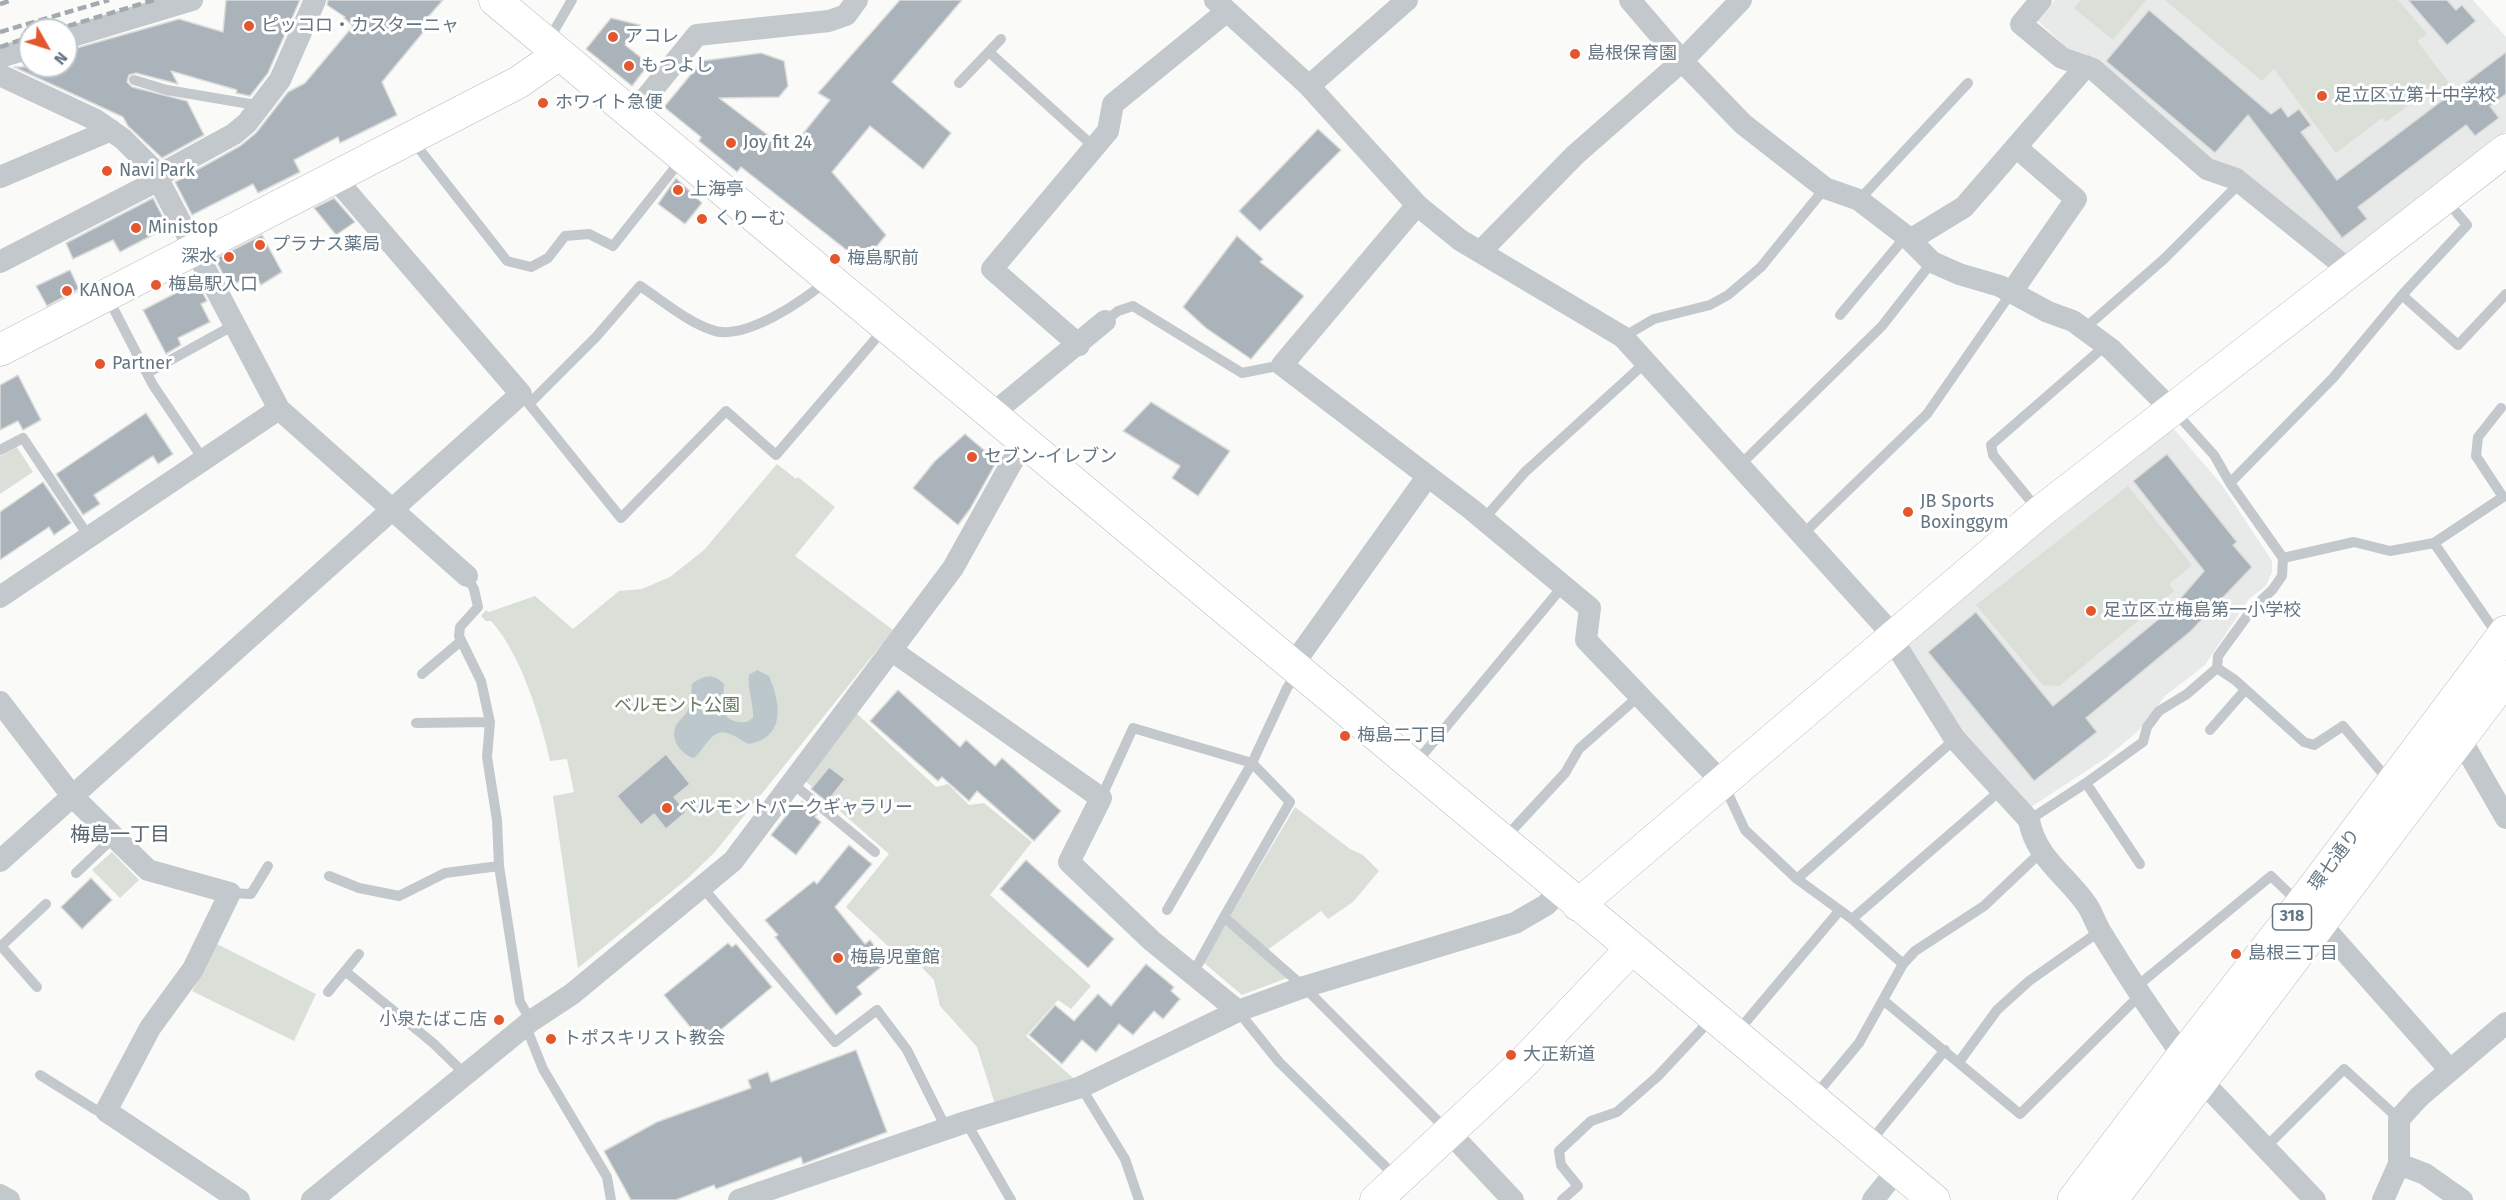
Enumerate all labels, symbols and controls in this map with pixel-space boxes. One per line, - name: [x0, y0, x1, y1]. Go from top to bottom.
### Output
- place label: ピッコロ・カスターニャ: [261, 15, 459, 37]
- north arrow: [18, 18, 78, 78]
- marker: ピッコロ・カスターニャ: [242, 19, 256, 33]
- place label: アコレ: [625, 26, 679, 48]
- marker: アコレ: [606, 30, 620, 44]
- place label: 島根保育園: [1587, 43, 1677, 65]
- marker: 島根保育園: [1568, 47, 1582, 61]
- text: N: [50, 48, 72, 68]
- place label: もつよし: [641, 55, 713, 77]
- marker: もつよし: [622, 59, 636, 73]
- place label: 足立区立第十中学校: [2334, 85, 2496, 107]
- marker: 足立区立第十中学校: [2315, 89, 2329, 103]
- place label: ホワイト急便: [555, 92, 663, 114]
- marker: ホワイト急便: [536, 96, 550, 110]
- place label: Joy fit 24: [743, 132, 812, 154]
- marker: Joy fit 24: [724, 136, 738, 150]
- place label: Navi Park: [119, 160, 195, 182]
- marker: Navi Park: [100, 164, 114, 178]
- place label: 上海亭: [690, 179, 744, 201]
- marker: 上海亭: [671, 183, 685, 197]
- place label: くりーむ: [714, 208, 786, 230]
- marker: くりーむ: [695, 212, 709, 226]
- place label: Ministop: [148, 217, 219, 239]
- marker: Ministop: [129, 221, 143, 235]
- place label: プラナス薬局: [272, 234, 380, 256]
- marker: プラナス薬局: [253, 238, 267, 252]
- place label: 深水: [181, 246, 217, 268]
- place label: 梅島駅前: [847, 248, 919, 270]
- marker: 深水: [222, 250, 236, 264]
- marker: 梅島駅前: [828, 252, 842, 266]
- place label: 梅島駅入口: [168, 274, 258, 296]
- marker: 梅島駅入口: [149, 278, 163, 292]
- place label: KANOA: [79, 280, 135, 302]
- marker: KANOA: [60, 284, 74, 298]
- place label: Partner: [112, 353, 172, 375]
- marker: Partner: [93, 357, 107, 371]
- place label: セブン-イレブン: [984, 446, 1117, 468]
- marker: セブン-イレブン: [965, 450, 979, 464]
- place label: JB Sports Boxinggym: [1920, 491, 2009, 534]
- marker: JB Sports Boxinggym: [1901, 505, 1915, 519]
- place label: 足立区立梅島第一小学校: [2103, 600, 2301, 622]
- marker: 足立区立梅島第一小学校: [2084, 604, 2098, 618]
- park label: ベルモント公園: [614, 695, 740, 717]
- place label: 梅島二丁目: [1357, 725, 1447, 747]
- marker: 梅島二丁目: [1338, 729, 1352, 743]
- place label: ベルモントパークギャラリー: [679, 797, 913, 819]
- marker: ベルモントパークギャラリー: [660, 801, 674, 815]
- district label: 梅島一丁目: [70, 823, 170, 847]
- street label: 環七通り: [2305, 825, 2365, 895]
- road number: 318: [2272, 904, 2312, 930]
- place label: 島根三丁目: [2248, 943, 2338, 965]
- place label: 梅島児童館: [850, 947, 940, 969]
- marker: 島根三丁目: [2229, 947, 2243, 961]
- marker: 梅島児童館: [831, 951, 845, 965]
- place label: 小泉たばこ店: [379, 1009, 487, 1031]
- marker: 小泉たばこ店: [492, 1013, 506, 1027]
- place label: トポスキリスト教会: [563, 1028, 725, 1050]
- marker: トポスキリスト教会: [544, 1032, 558, 1046]
- place label: 大正新道: [1523, 1044, 1595, 1066]
- marker: 大正新道: [1504, 1048, 1518, 1062]

